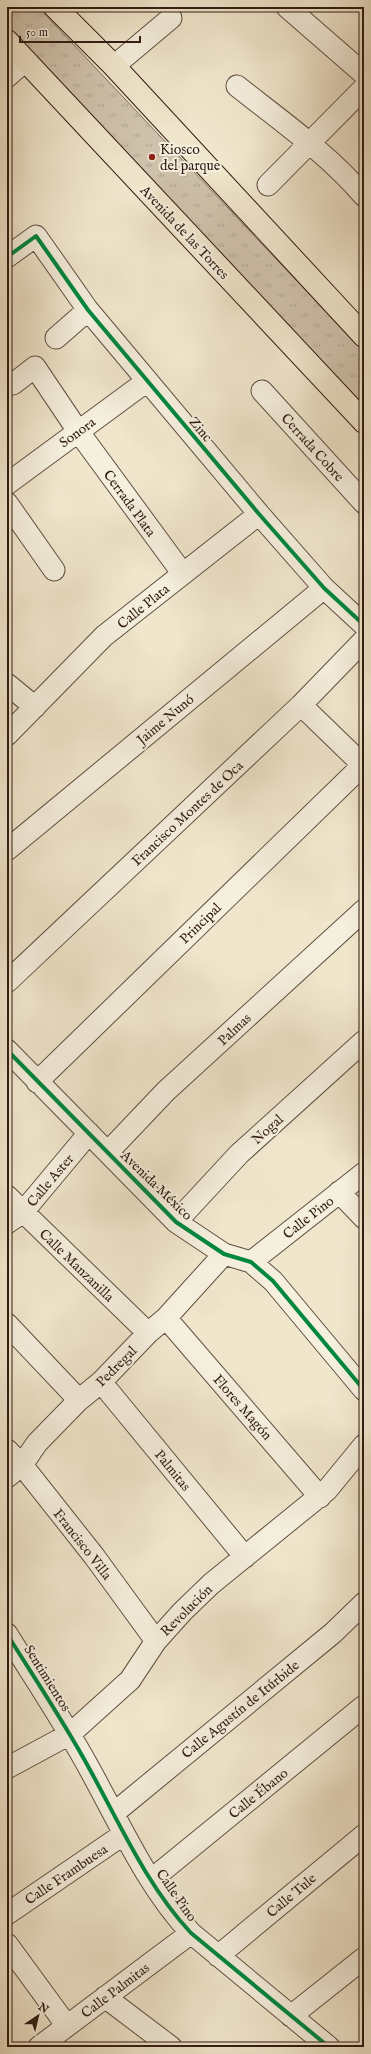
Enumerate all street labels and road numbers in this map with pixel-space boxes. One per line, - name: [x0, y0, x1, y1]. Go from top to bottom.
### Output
- street label: Avenida de las Torres: [135, 181, 233, 284]
- street label: Cerrada Cobre: [277, 410, 348, 486]
- street label: Sonora: [56, 413, 100, 452]
- street label: Zinc: [185, 413, 216, 446]
- street label: Cerrada Plata: [99, 467, 160, 541]
- street label: Calle Plata: [114, 580, 174, 633]
- street label: Jaime Nunó: [132, 690, 198, 750]
- street label: Francisco Montes de Oca: [128, 757, 248, 870]
- street label: Principal: [176, 899, 226, 948]
- street label: Palmas: [214, 1010, 255, 1050]
- street label: Nogal: [248, 1111, 287, 1149]
- street label: Avenida México: [116, 1146, 196, 1225]
- street label: Calle Aster: [23, 1150, 78, 1211]
- street label: Calle Pino: [279, 1192, 338, 1243]
- street label: Calle Manzanilla: [35, 1225, 118, 1307]
- street label: Pedregal: [92, 1342, 141, 1391]
- street label: Flores Magón: [209, 1371, 276, 1445]
- street label: Palmitas: [150, 1446, 194, 1495]
- street label: Francisco Villa: [49, 1505, 116, 1584]
- street label: Revolución: [157, 1581, 217, 1640]
- street label: Sentimientos: [20, 1642, 75, 1715]
- street label: Calle Agustín de Itúrbide: [178, 1656, 304, 1763]
- street label: Calle Ébano: [225, 1763, 292, 1823]
- street label: Calle Frambuesa: [22, 1840, 112, 1909]
- street label: Calle Pino: [152, 1866, 201, 1926]
- street label: Calle Tule: [263, 1869, 321, 1922]
- street label: Calle Palmitas: [78, 1959, 154, 2022]

